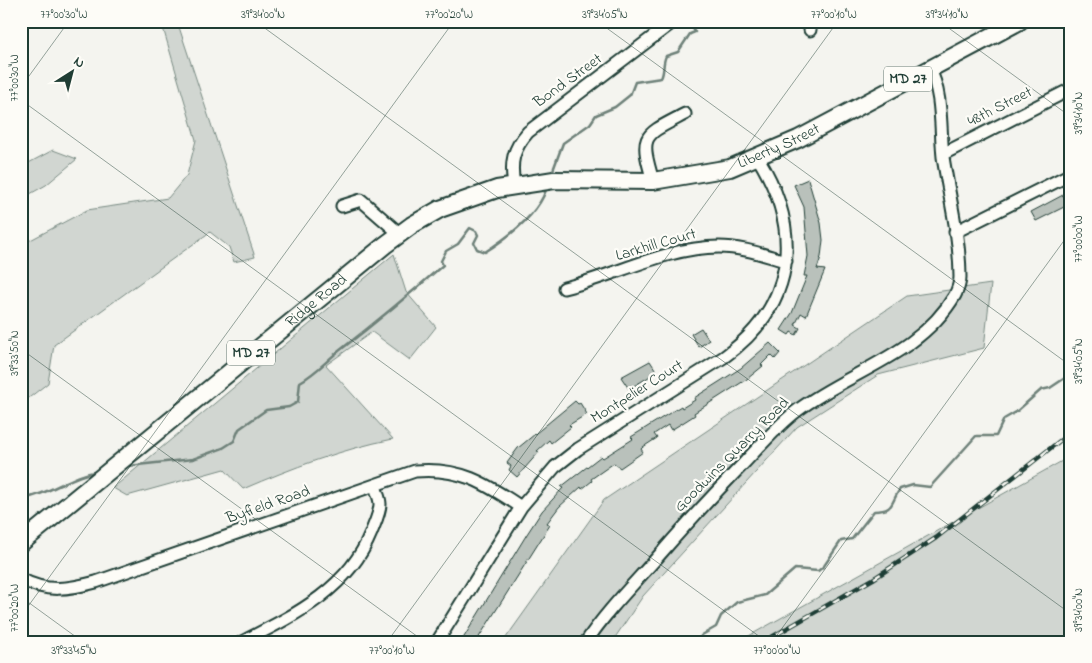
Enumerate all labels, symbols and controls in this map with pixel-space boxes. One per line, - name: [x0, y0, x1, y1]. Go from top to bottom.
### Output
- text: 77°00'30"W: [41, 6, 87, 24]
- text: 39°34'00"N: [241, 6, 285, 24]
- text: 77°00'20"W: [425, 6, 473, 24]
- text: 39°34'05"N: [582, 6, 628, 24]
- text: 77°00'10"W: [811, 6, 857, 24]
- text: 39°34'10"N: [926, 6, 968, 24]
- street label: Bond Street: [528, 47, 608, 115]
- north arrow: [48, 48, 98, 98]
- text: N: [69, 51, 89, 74]
- text: 77°00'30"W: [6, 55, 24, 101]
- road number: MD 27: [884, 66, 932, 92]
- street label: 48th Street: [963, 80, 1037, 134]
- text: 39°34'10"N: [1070, 92, 1088, 134]
- street label: Liberty Street: [734, 117, 825, 175]
- text: 77°00'00"W: [1070, 215, 1088, 263]
- street label: Larkhill Court: [613, 222, 700, 268]
- street label: Ridge Road: [280, 268, 353, 334]
- text: 39°33'50"N: [6, 330, 24, 376]
- text: 39°34'05"N: [1070, 338, 1088, 384]
- road number: MD 27: [227, 340, 275, 366]
- street label: Montpelier Court: [586, 354, 689, 430]
- street label: Goodwins Quarry Road: [669, 392, 795, 518]
- street label: Byfield Road: [222, 479, 313, 531]
- text: 77°00'20"W: [6, 584, 24, 632]
- text: 39°34'00"N: [1070, 588, 1088, 632]
- text: 39°33'45"N: [51, 642, 97, 660]
- text: 77°00'10"W: [369, 642, 415, 660]
- text: 77°00'00"W: [753, 642, 801, 660]

